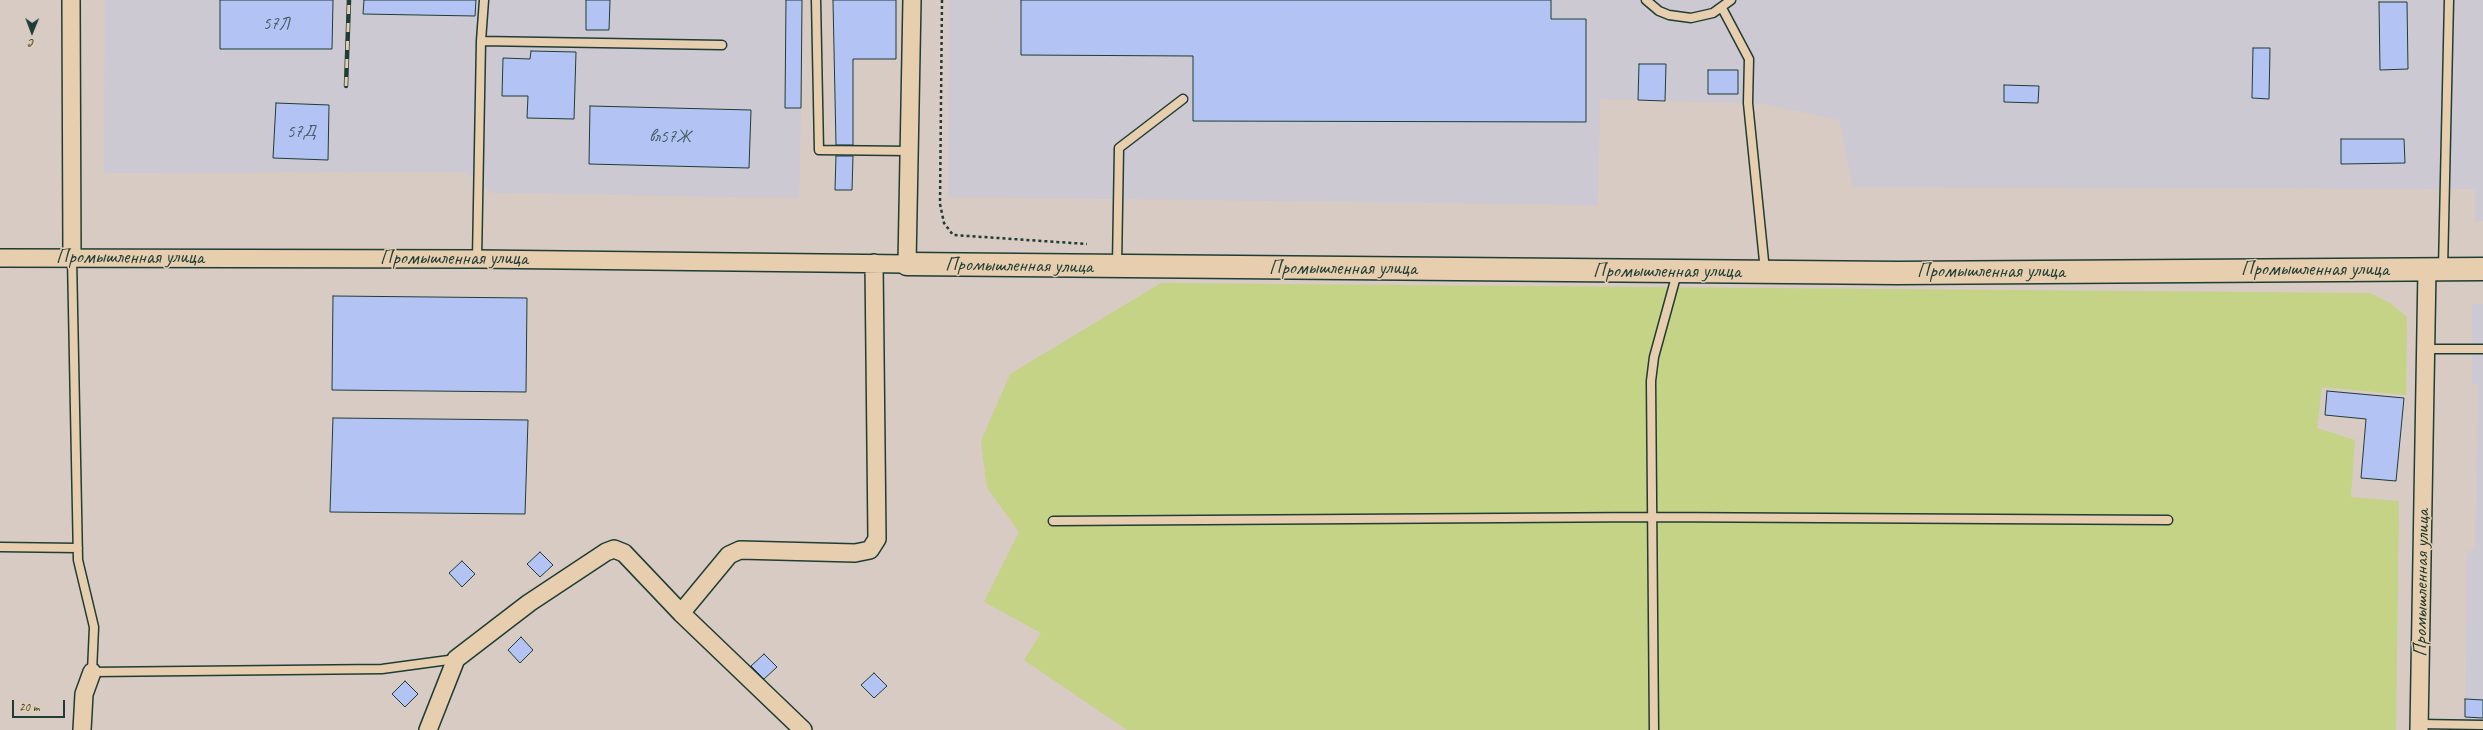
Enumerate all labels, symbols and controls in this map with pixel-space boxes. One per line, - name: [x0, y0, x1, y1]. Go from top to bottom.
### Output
- north arrow: [12, 12, 52, 52]
- house number: 57Л: [262, 13, 290, 35]
- text: С: [29, 37, 35, 51]
- house number: 57Д: [286, 121, 316, 143]
- house number: вл57Ж: [649, 126, 691, 148]
- street label: Промышленная улица: [56, 246, 204, 270]
- street label: Промышленная улица: [380, 247, 528, 271]
- street label: Промышленная улица: [945, 253, 1093, 279]
- street label: Промышленная улица: [1269, 257, 1417, 281]
- street label: Промышленная улица: [2241, 258, 2389, 282]
- street label: Промышленная улица: [1593, 260, 1741, 284]
- street label: Промышленная улица: [1917, 260, 2065, 284]
- street label: Промышленная улица: [2409, 509, 2435, 657]
- scale bar: [14, 692, 67, 718]
- text: 20 m: [19, 699, 39, 715]

